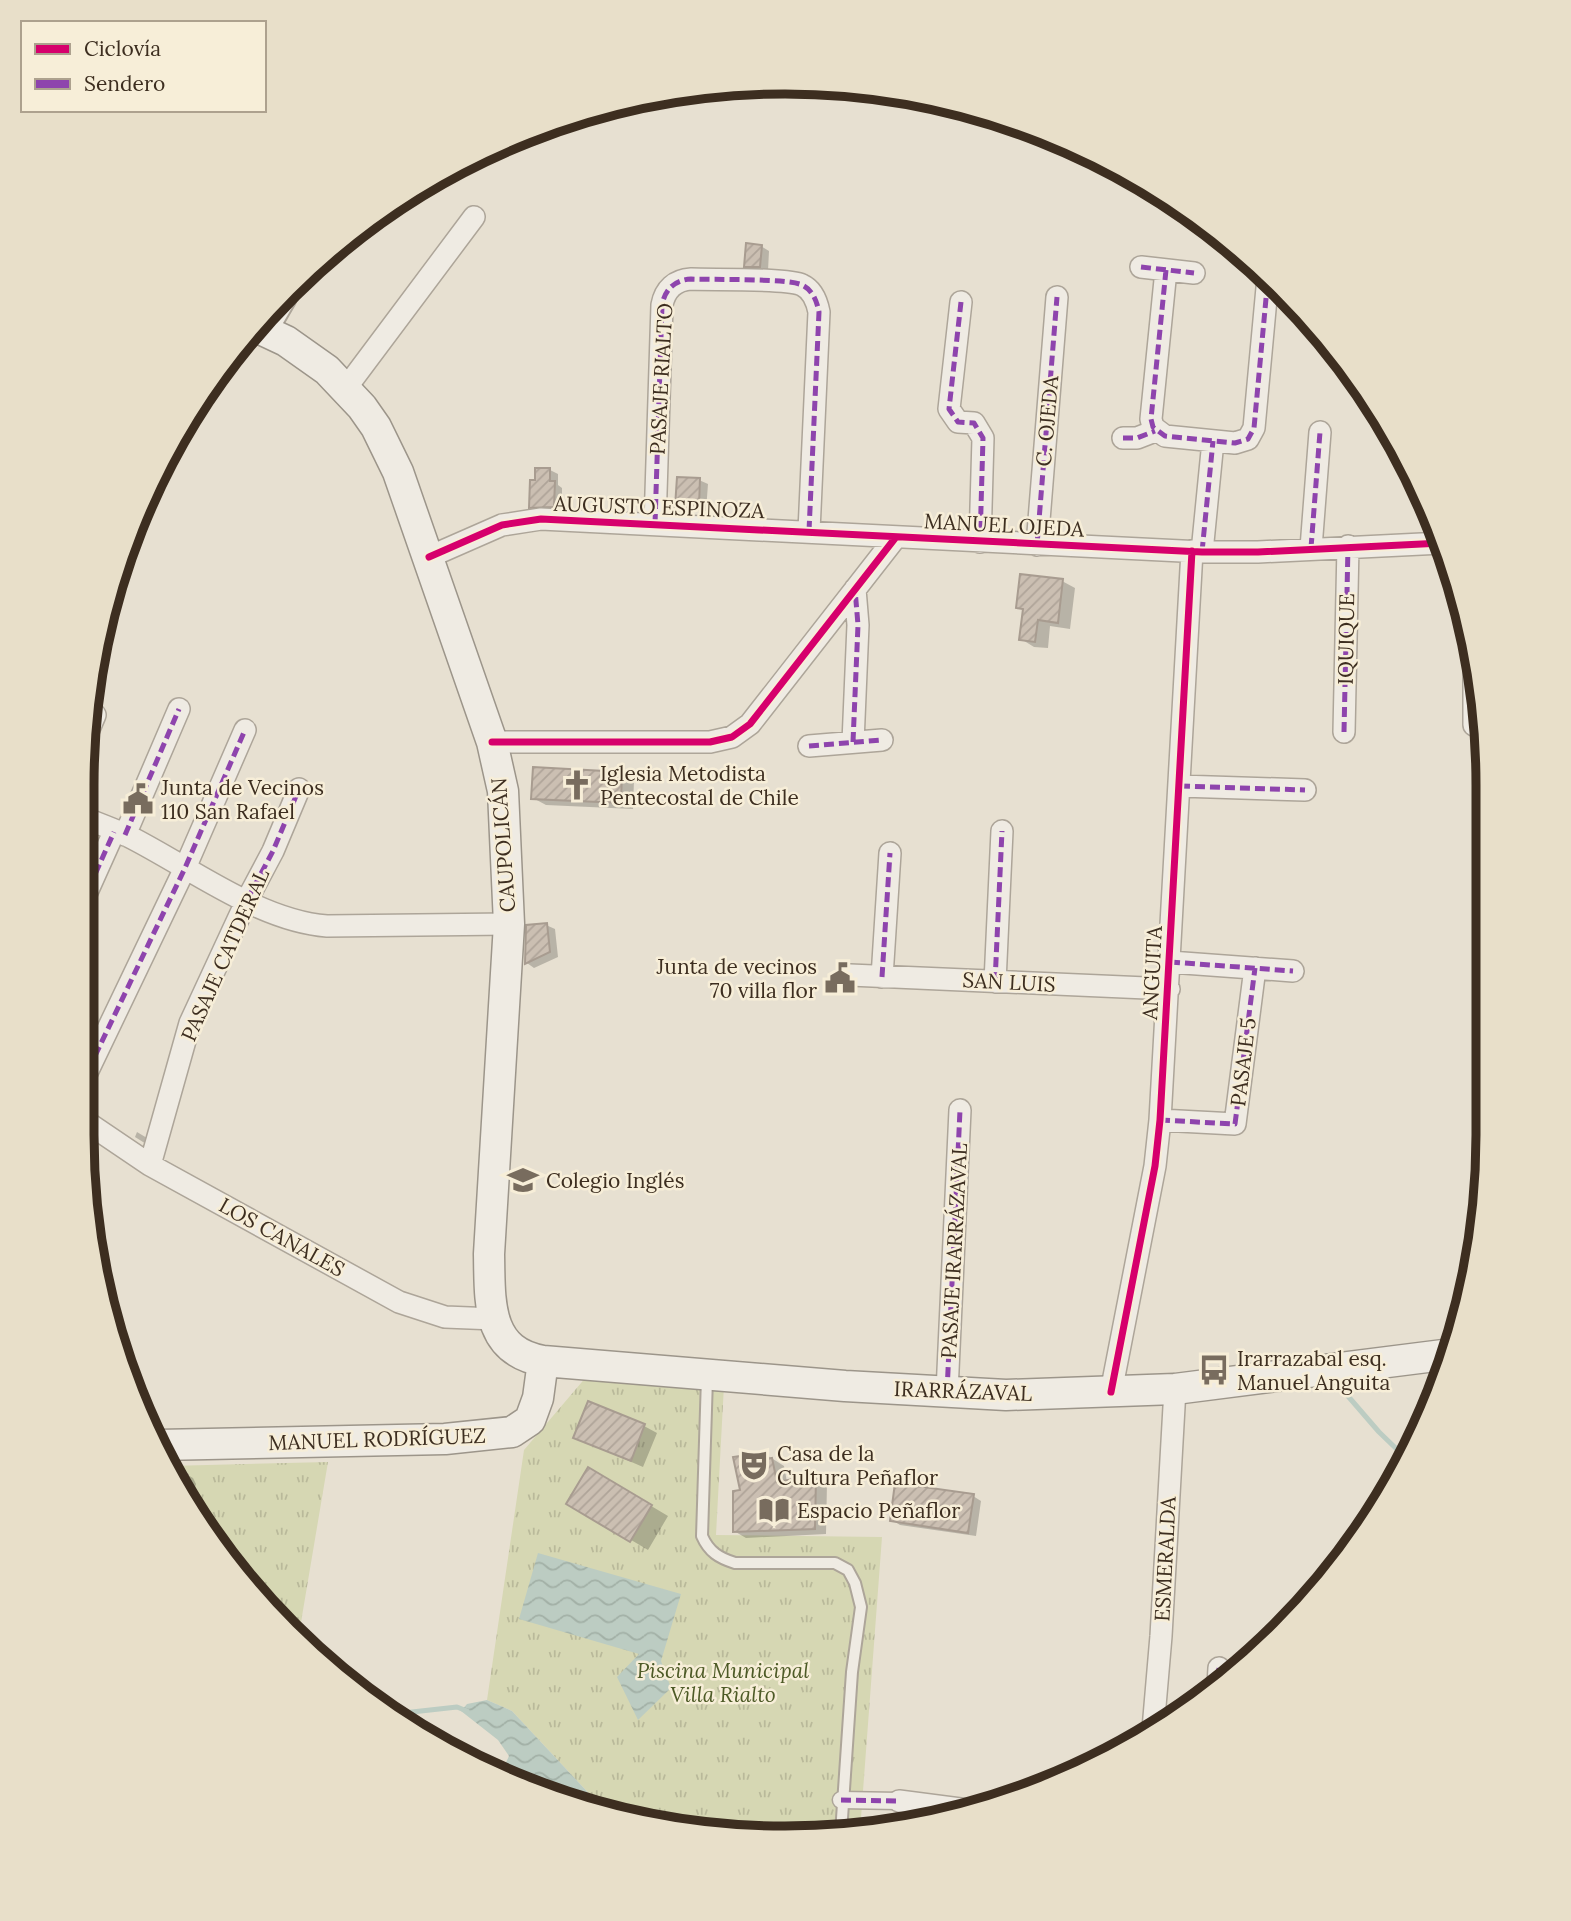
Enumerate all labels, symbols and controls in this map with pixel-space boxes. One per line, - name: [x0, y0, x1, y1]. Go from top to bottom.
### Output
- legend: [21, 21, 266, 112]
- text: Ciclovía: [84, 35, 161, 62]
- text: Sendero: [84, 70, 165, 97]
- street label: PASAJE RIALTO: [644, 302, 678, 456]
- street label: C. OJEDA: [1030, 374, 1064, 467]
- street label: AUGUSTO ESPINOZA: [552, 490, 766, 524]
- street label: MANUEL OJEDA: [923, 507, 1086, 543]
- street label: IQUIQUE: [1332, 593, 1360, 685]
- place label: Iglesia Metodista Pentecostal de Chile: [600, 760, 799, 811]
- church icon: Iglesia Metodista Pentecostal de Chile: [560, 768, 594, 802]
- place label: Junta de Vecinos 110 San Rafael: [160, 774, 324, 825]
- street label: CAUPOLICÁN: [485, 777, 521, 913]
- public building icon: Junta de Vecinos 110 San Rafael: [121, 782, 155, 816]
- street label: PASAJE CATDERAL: [175, 864, 275, 1046]
- street label: ANGUITA: [1136, 925, 1168, 1022]
- place label: Junta de vecinos 70 villa flor: [656, 953, 817, 1004]
- public building icon: Junta de vecinos 70 villa flor: [823, 961, 857, 995]
- street label: SAN LUIS: [962, 966, 1056, 998]
- street label: PASAJE 5: [1224, 1016, 1262, 1108]
- street label: PASAJE IRARRÁZAVAL: [935, 1142, 973, 1360]
- school or university icon: Colegio Inglés: [506, 1163, 540, 1197]
- place label: Colegio Inglés: [546, 1167, 684, 1194]
- street label: LOS CANALES: [214, 1191, 350, 1283]
- place label: Irarrazabal esq. Manuel Anguita: [1237, 1345, 1390, 1396]
- bus stop icon: Irarrazabal esq. Manuel Anguita: [1197, 1353, 1231, 1387]
- street label: IRARRÁZAVAL: [893, 1375, 1033, 1407]
- street label: MANUEL RODRÍGUEZ: [268, 1422, 486, 1456]
- place label: Casa de la Cultura Peñaflor: [777, 1440, 938, 1491]
- theatre icon: Casa de la Cultura Peñaflor: [737, 1448, 771, 1482]
- library icon: Espacio Peñaflor: [757, 1493, 791, 1527]
- street label: ESMERALDA: [1148, 1495, 1182, 1622]
- place label: Espacio Peñaflor: [797, 1497, 960, 1524]
- park label: Piscina Municipal Villa Rialto: [637, 1657, 809, 1708]

